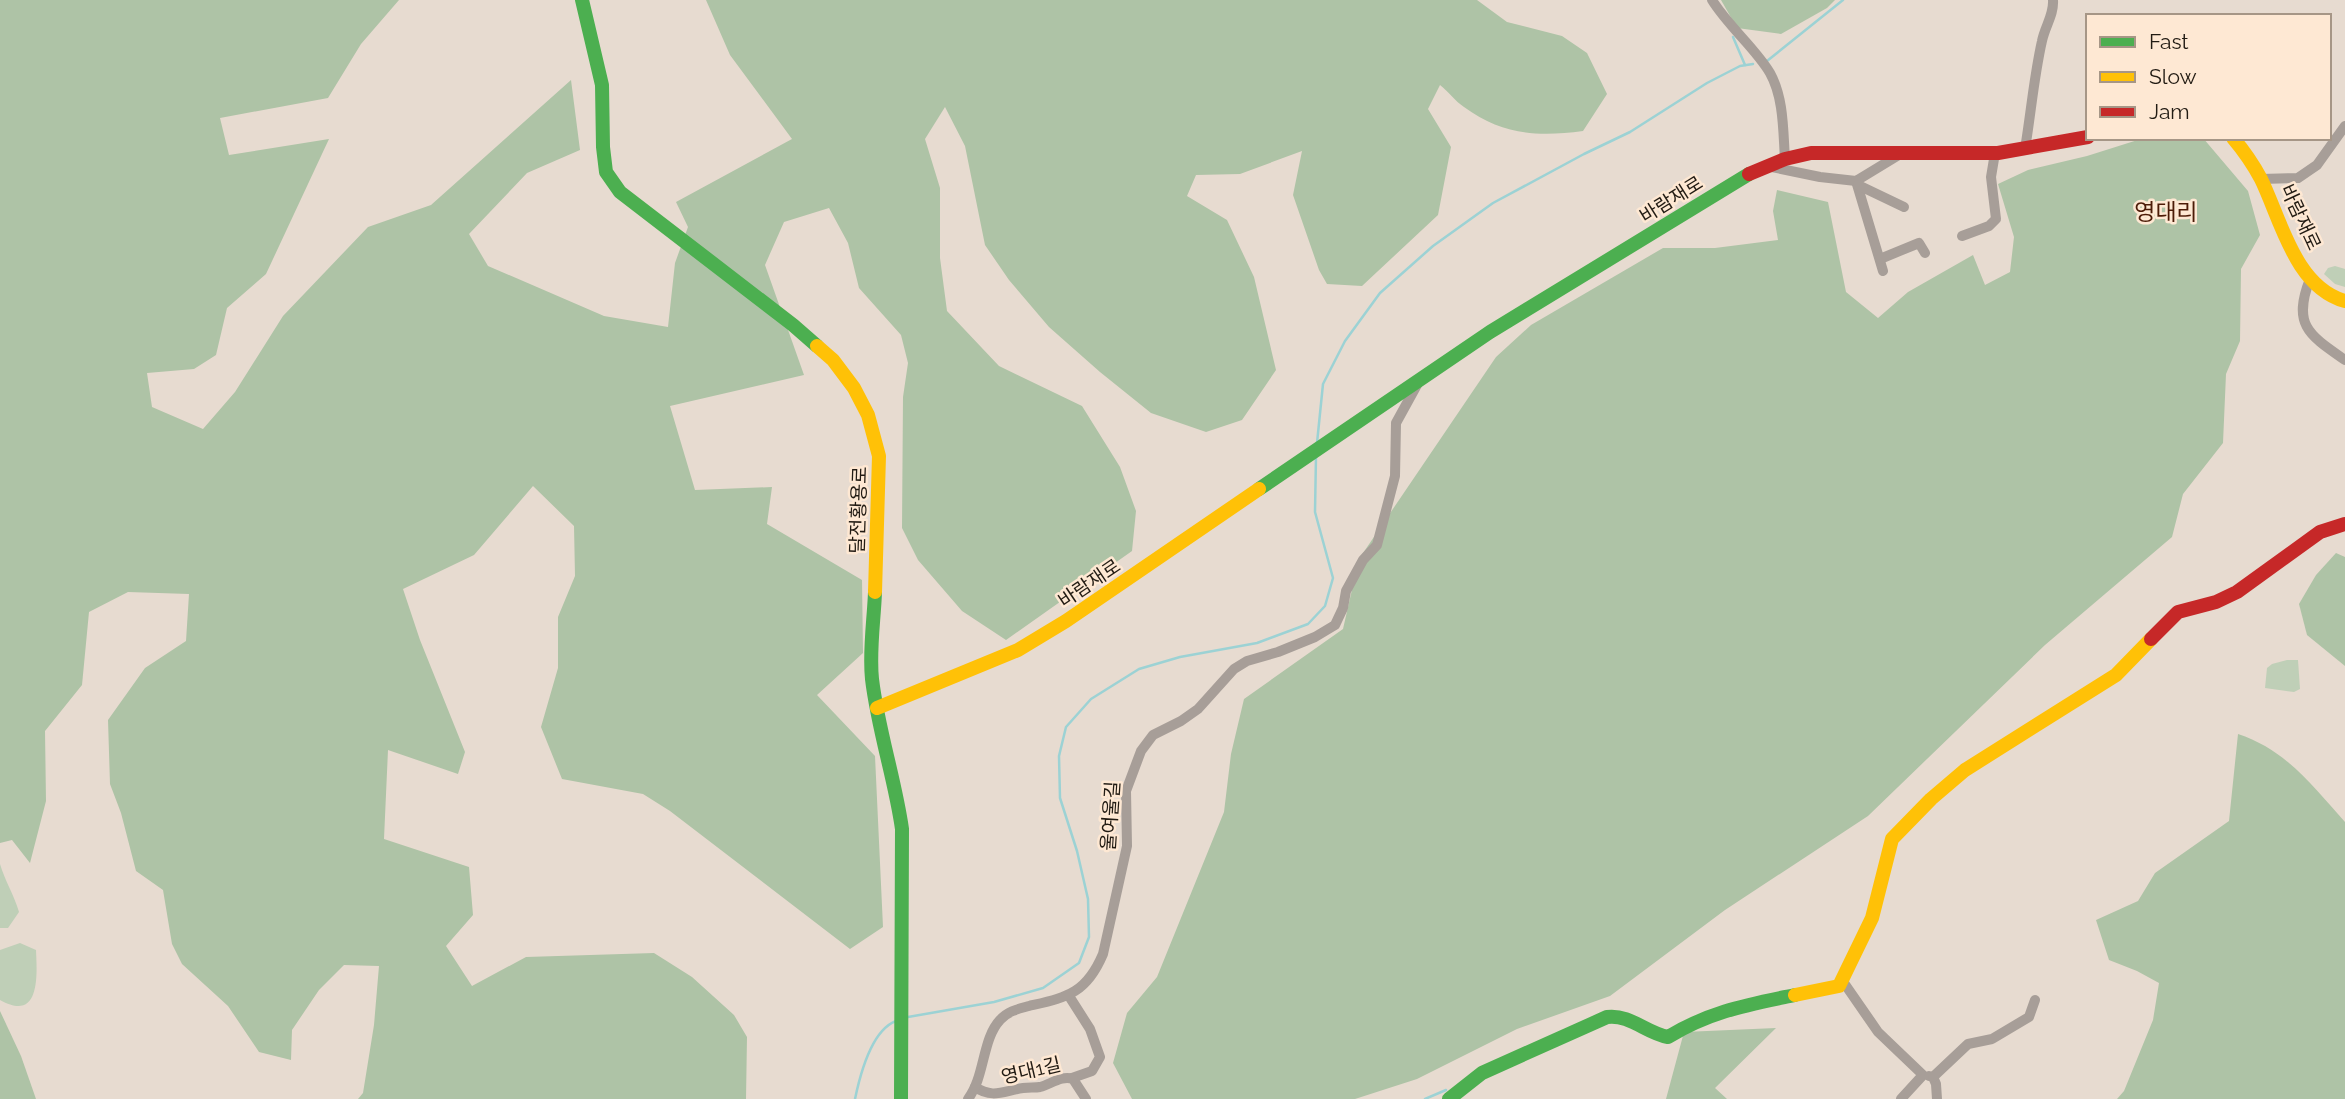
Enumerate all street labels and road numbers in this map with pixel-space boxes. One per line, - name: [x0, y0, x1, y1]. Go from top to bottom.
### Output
- street label: 바람재로: [1636, 171, 1706, 227]
- street label: 바람재로: [2276, 181, 2326, 253]
- street label: 달전황용로: [845, 466, 871, 554]
- street label: 바람재로: [1054, 554, 1124, 612]
- street label: 울여울길: [1097, 780, 1123, 852]
- street label: 영대1길: [999, 1052, 1063, 1088]

